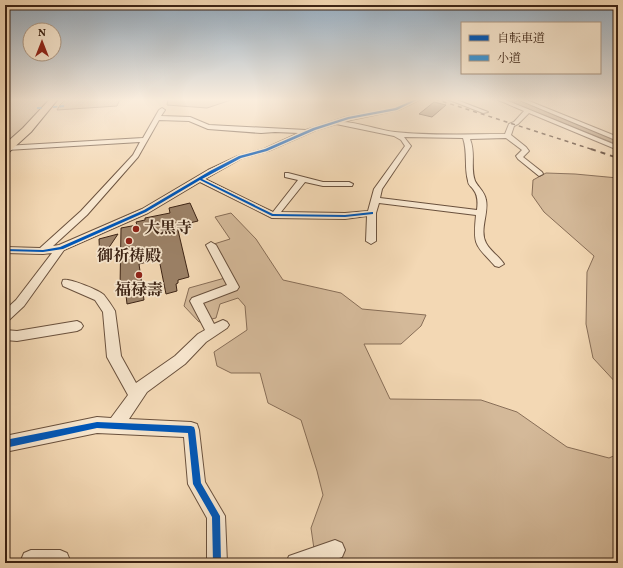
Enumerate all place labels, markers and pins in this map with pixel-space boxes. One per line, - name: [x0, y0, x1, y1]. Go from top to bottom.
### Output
- place label: 大黒寺: [144, 218, 192, 240]
- marker: 大黒寺: [131, 224, 141, 234]
- marker: 御祈祷殿: [124, 236, 134, 246]
- place label: 御祈祷殿: [97, 246, 161, 268]
- marker: 福禄壽: [134, 270, 144, 280]
- place label: 福禄壽: [114, 280, 163, 302]

